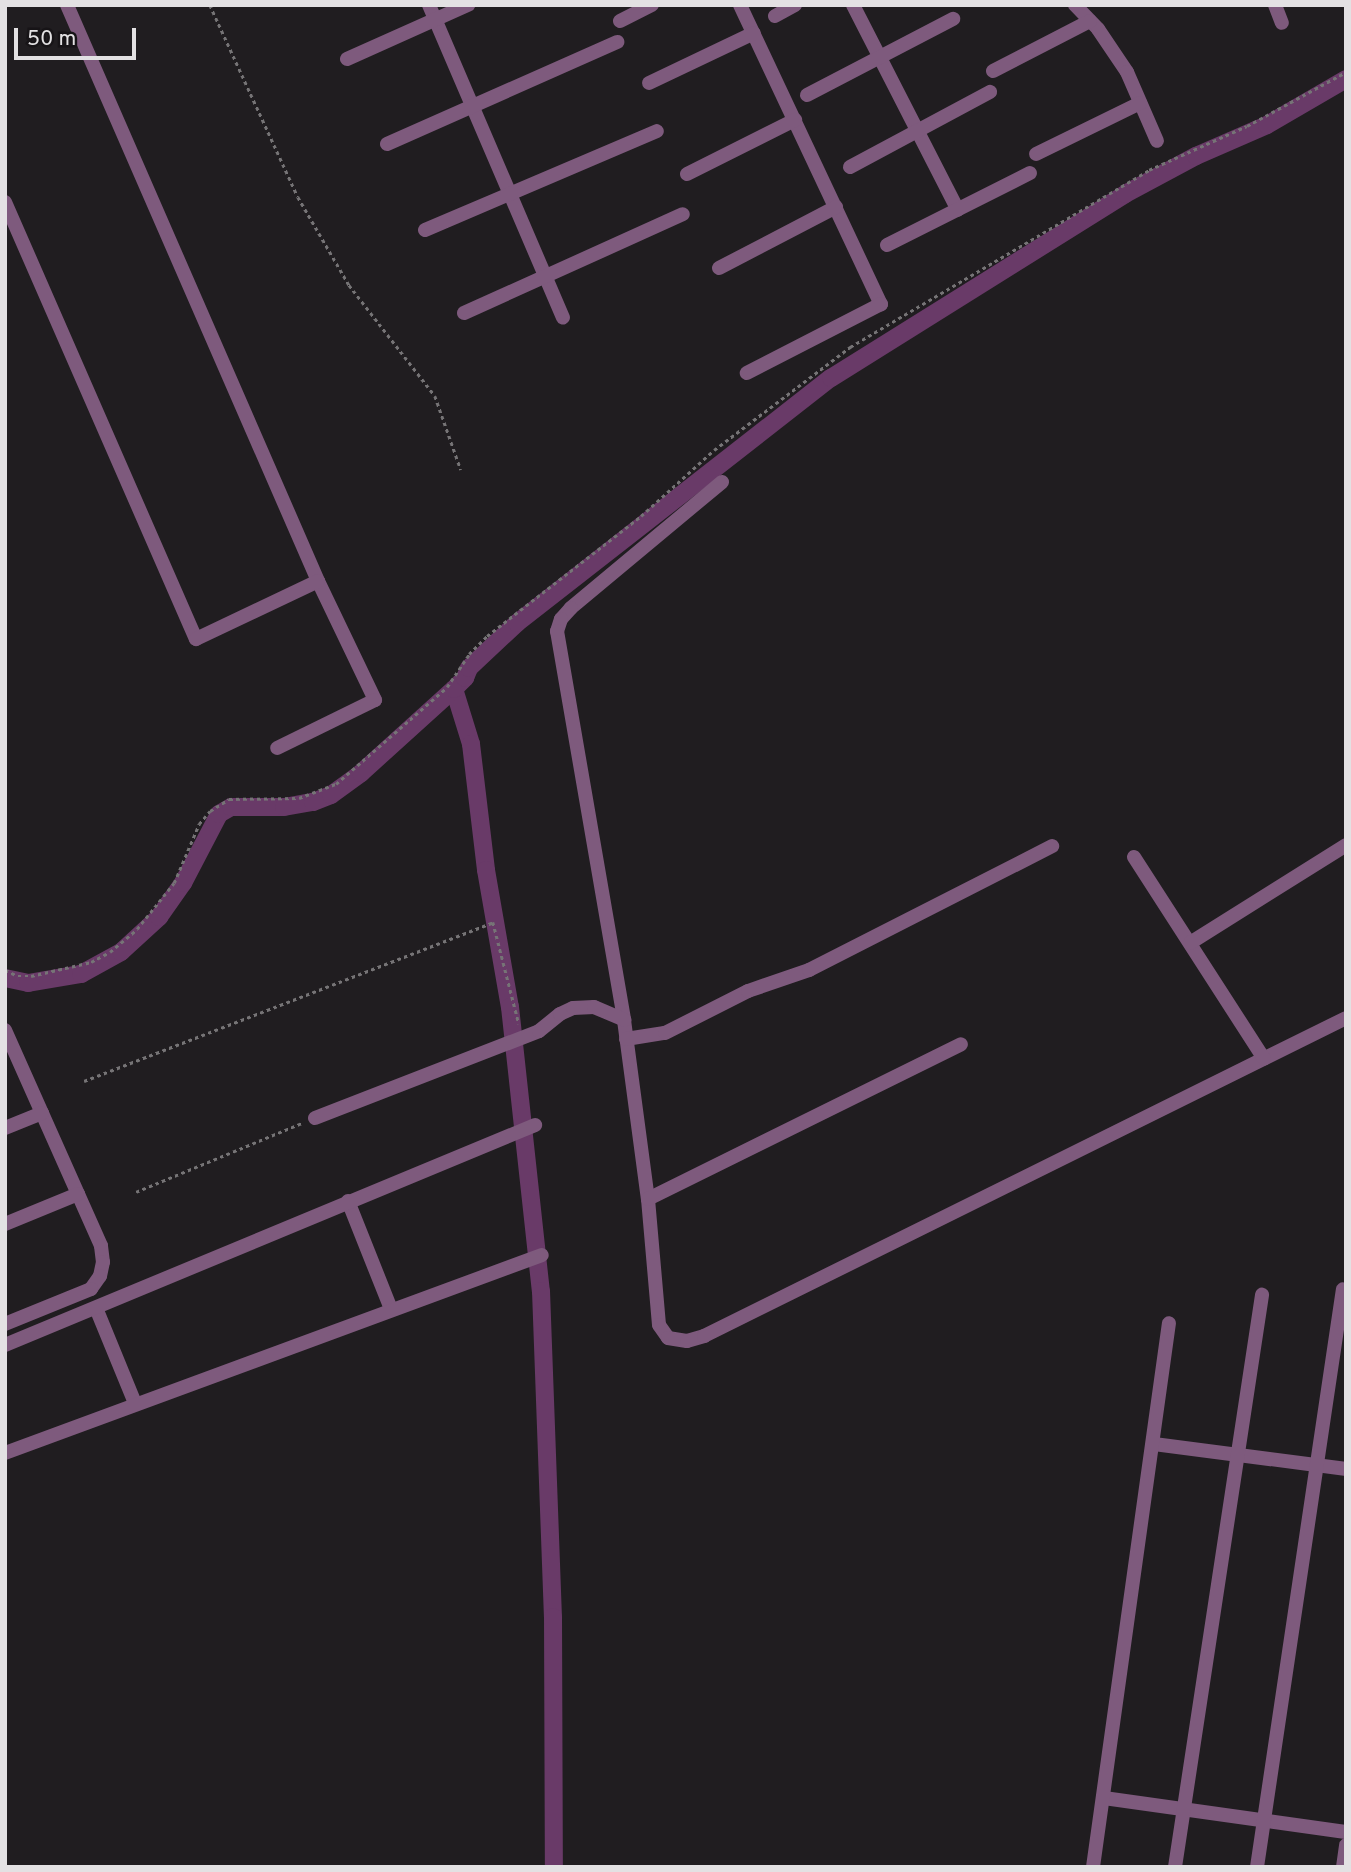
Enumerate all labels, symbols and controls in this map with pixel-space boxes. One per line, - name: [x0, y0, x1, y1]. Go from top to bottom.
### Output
- scale bar: [18, 14, 140, 58]
- text: 50 m: [27, 26, 76, 53]

